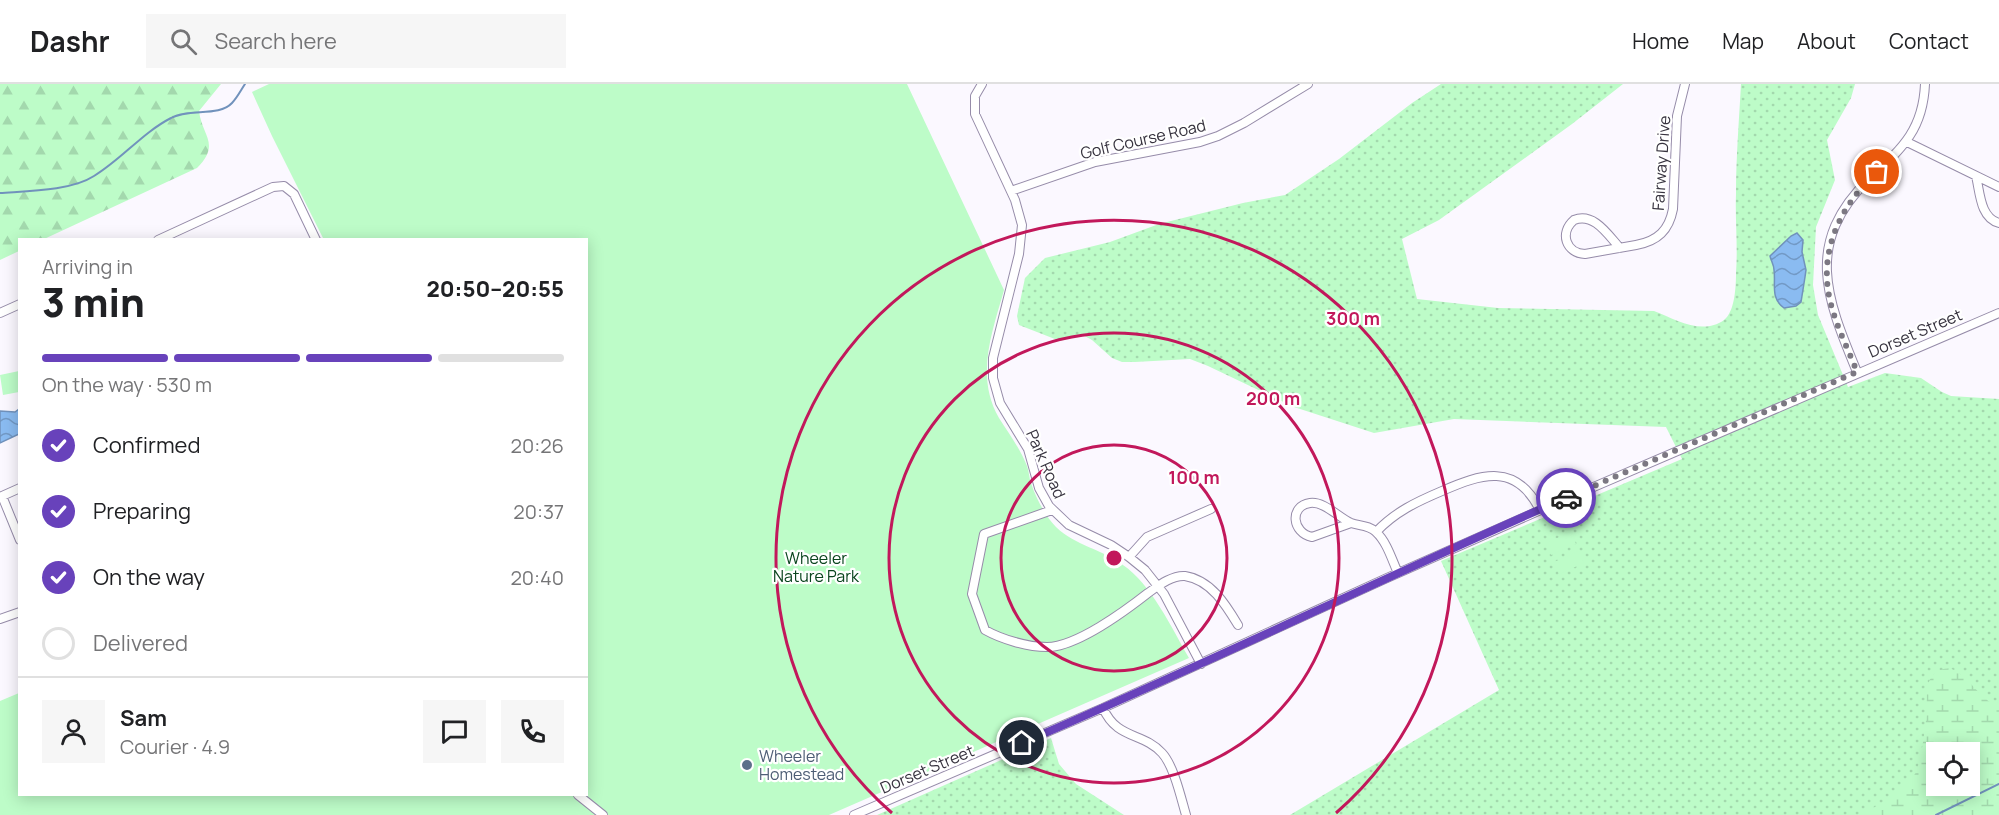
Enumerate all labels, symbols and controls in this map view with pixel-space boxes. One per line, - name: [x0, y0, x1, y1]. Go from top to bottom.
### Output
- search box: [146, 14, 566, 68]
- text: Dashr: [30, 22, 110, 60]
- icon: search: [167, 25, 200, 58]
- text: Search here: [215, 26, 337, 56]
- text: Home: [1632, 27, 1689, 55]
- text: Map: [1722, 27, 1764, 55]
- text: About: [1797, 27, 1856, 55]
- text: Contact: [1889, 27, 1969, 55]
- street label: Golf Course Road: [1078, 114, 1208, 164]
- street label: Fairway Drive: [1647, 115, 1675, 211]
- pin: [1851, 146, 1902, 197]
- icon: bag: [1860, 155, 1893, 188]
- text: Arriving in: [42, 253, 133, 280]
- text: 20:50–20:55: [426, 274, 564, 304]
- text: 3 min: [42, 275, 145, 329]
- street label: Dorset Street: [1865, 303, 1965, 363]
- text: 300 m: [1326, 306, 1380, 330]
- text: On the way · 530 m: [42, 371, 212, 398]
- text: 200 m: [1246, 386, 1300, 410]
- street label: Park Road: [1021, 426, 1071, 502]
- icon: check: [42, 429, 75, 462]
- text: Confirmed: [93, 430, 201, 460]
- text: 20:26: [511, 432, 564, 459]
- text: 100 m: [1168, 465, 1220, 489]
- courier: [1536, 468, 1596, 528]
- icon: car: [1550, 482, 1583, 515]
- icon: check: [42, 495, 75, 528]
- text: Preparing: [93, 496, 191, 526]
- text: 20:37: [513, 498, 564, 525]
- park label: Wheeler Nature Park: [773, 547, 860, 587]
- centre of rings: [1104, 548, 1124, 568]
- icon: check: [42, 561, 75, 594]
- text: On the way: [93, 562, 205, 592]
- text: 20:40: [510, 564, 564, 591]
- text: Delivered: [93, 628, 188, 658]
- button: person: [42, 700, 105, 763]
- button: chat: [423, 700, 486, 763]
- button: phone: [501, 700, 564, 763]
- text: Sam: [120, 703, 167, 733]
- pin: [996, 717, 1047, 768]
- icon: home: [1005, 726, 1038, 759]
- text: Courier · 4.9: [120, 733, 230, 760]
- street label: Dorset Street: [877, 739, 977, 799]
- map controls: [1926, 742, 1980, 796]
- button: locate: [1926, 742, 1980, 796]
- place label: Wheeler Homestead: [759, 745, 844, 785]
- marker: Wheeler Homestead: [740, 758, 754, 772]

